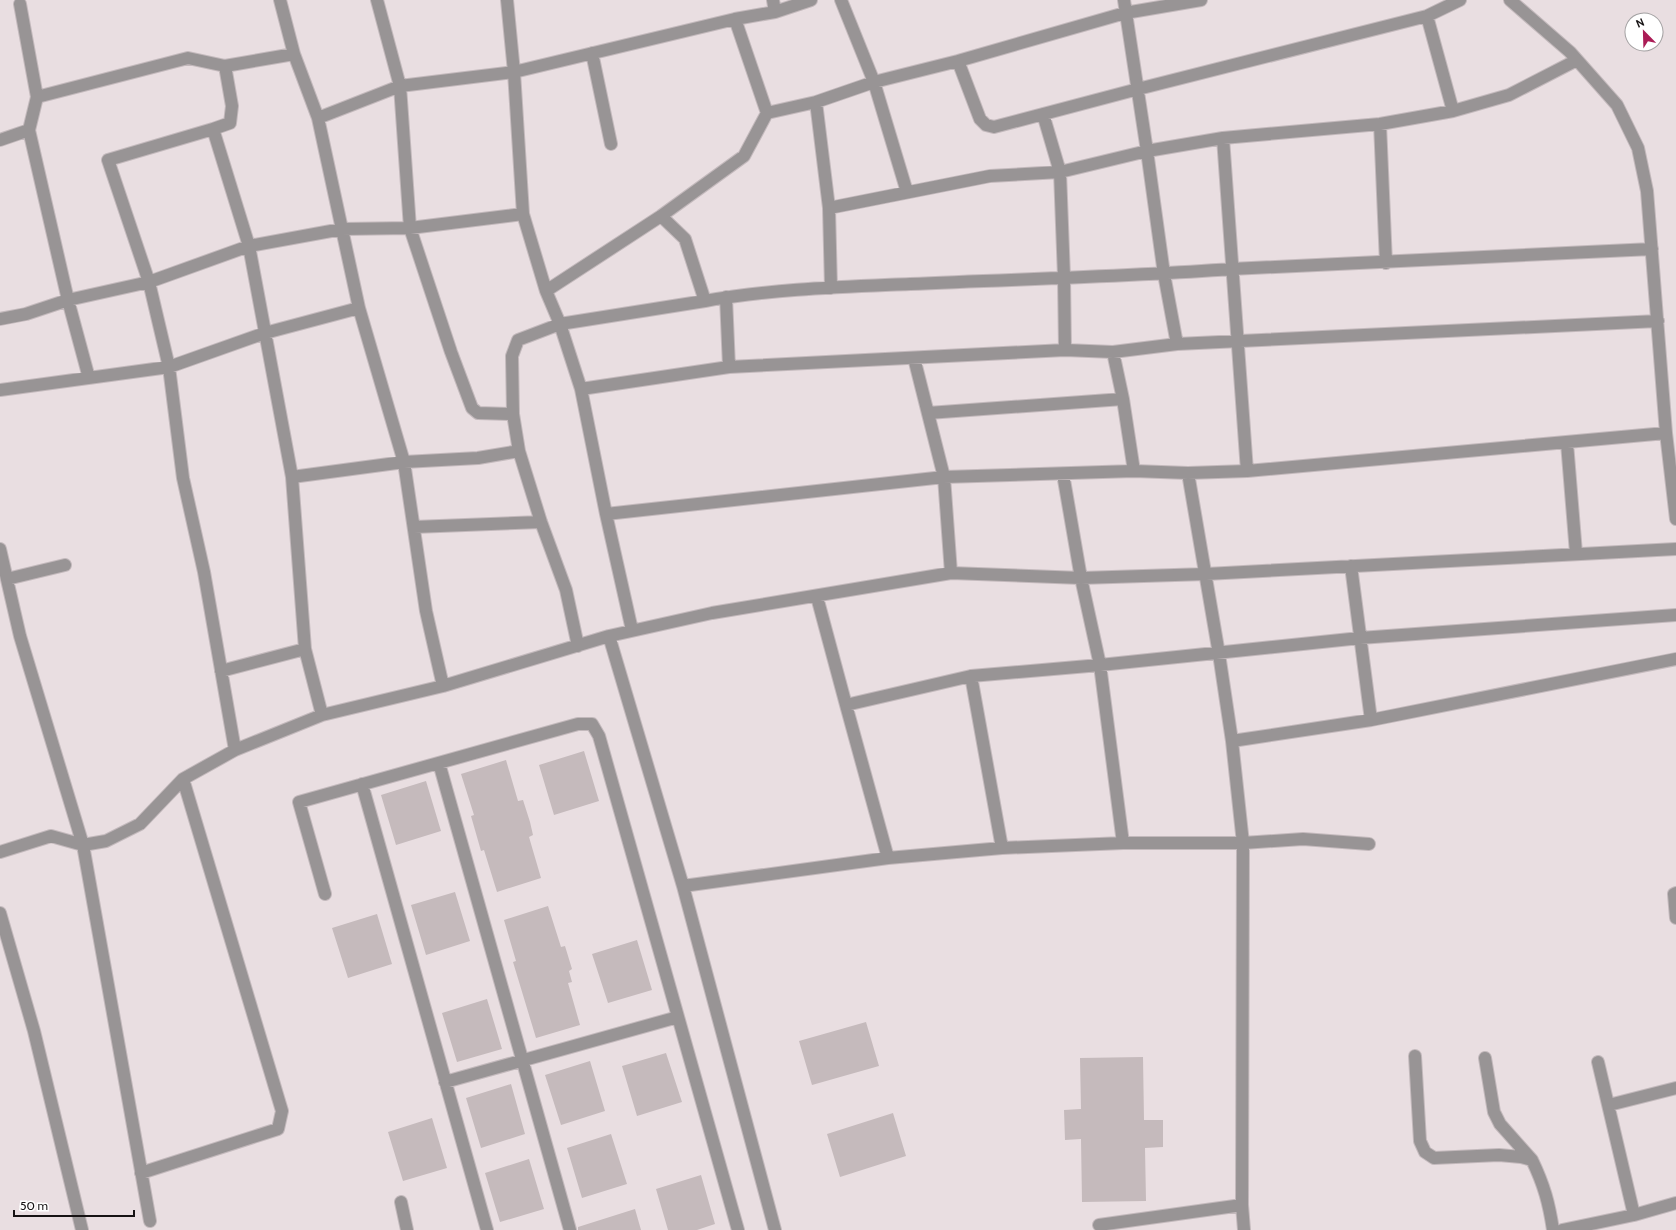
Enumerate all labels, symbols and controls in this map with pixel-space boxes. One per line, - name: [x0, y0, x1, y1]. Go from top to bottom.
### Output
- north arrow: [1624, 12, 1664, 52]
- text: N: [1634, 15, 1646, 31]
- scale bar: [14, 1192, 134, 1218]
- text: 50 m: [20, 1198, 48, 1213]

